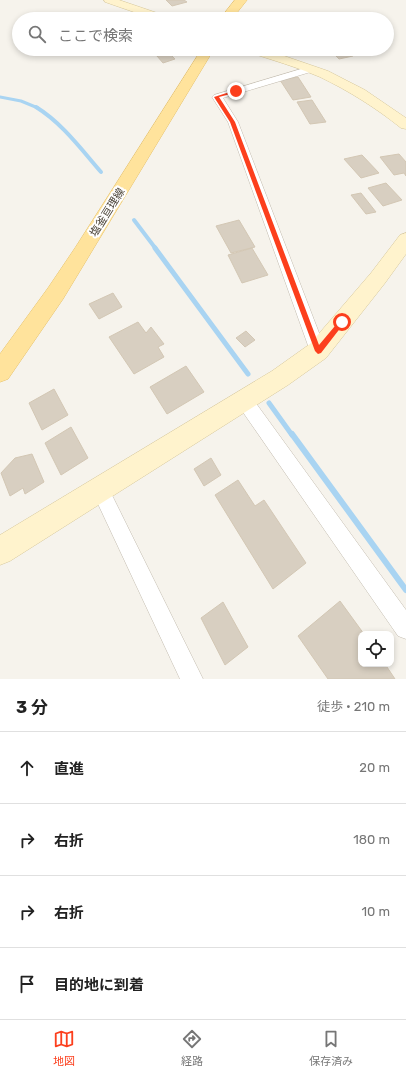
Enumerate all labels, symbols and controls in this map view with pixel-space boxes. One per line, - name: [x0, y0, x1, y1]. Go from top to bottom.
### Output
- search box: [12, 12, 394, 56]
- icon: search: [26, 23, 48, 45]
- text: ここで検索: [58, 27, 133, 45]
- route end: [227, 82, 245, 100]
- street label: 塩釜亘理線: [87, 185, 128, 239]
- route start: [333, 313, 351, 331]
- map controls: [358, 631, 394, 667]
- button: locate: [358, 631, 394, 667]
- text: 3 分: [16, 697, 48, 717]
- text: 徒歩 · 210 m: [317, 699, 390, 714]
- icon: ahead: [16, 757, 38, 779]
- text: 直進: [54, 760, 84, 778]
- text: 20 m: [359, 760, 390, 775]
- icon: right: [16, 829, 38, 851]
- text: 右折: [54, 832, 84, 850]
- text: 180 m: [353, 832, 390, 847]
- icon: right: [16, 901, 38, 923]
- text: 右折: [54, 904, 84, 922]
- text: 10 m: [361, 904, 390, 919]
- icon: arrive: [16, 973, 38, 995]
- text: 目的地に到着: [54, 976, 144, 994]
- tab: 地図: [53, 1028, 75, 1068]
- tab: 経路: [181, 1028, 203, 1068]
- tab: 保存済み: [309, 1028, 353, 1068]

